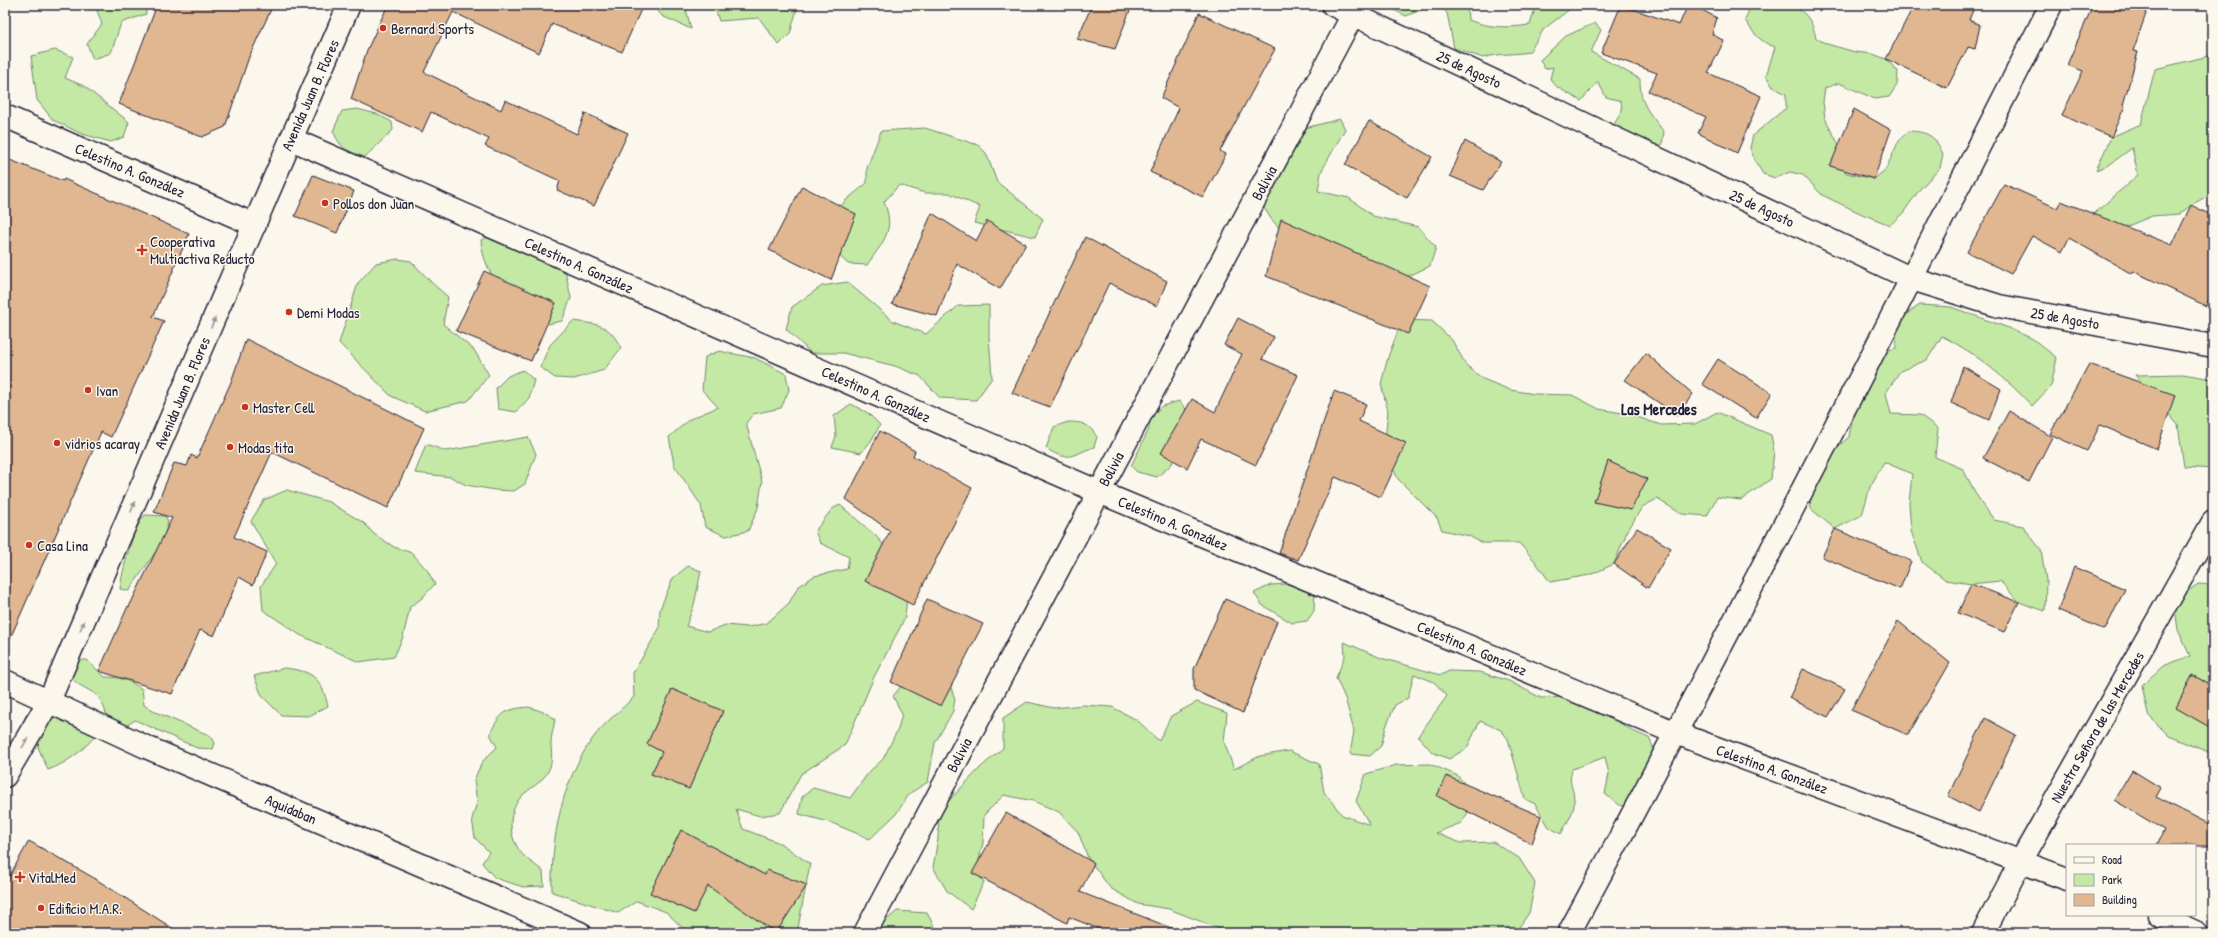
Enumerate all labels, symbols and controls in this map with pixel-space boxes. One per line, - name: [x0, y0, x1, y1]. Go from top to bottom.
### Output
- place label: Bernard Sports: [391, 18, 474, 39]
- marker: Bernard Sports: [378, 23, 388, 33]
- street label: Avenida Juan B. Flores: [276, 36, 344, 154]
- street label: 25 de Agosto: [1433, 45, 1505, 93]
- street label: Celestino A. González: [72, 137, 189, 203]
- street label: Bolivia: [1246, 162, 1282, 204]
- street label: 25 de Agosto: [1726, 184, 1798, 232]
- place label: Pollos don Juan: [333, 193, 415, 214]
- marker: Pollos don Juan: [320, 198, 330, 208]
- place label: Cooperativa Multiactiva Reducto: [150, 231, 255, 269]
- street label: Celestino A. González: [521, 232, 637, 299]
- marker: Cooperativa Multiactiva Reducto: [137, 245, 147, 255]
- place label: Demi Modas: [297, 302, 360, 323]
- street label: 25 de Agosto: [2029, 302, 2101, 334]
- marker: Demi Modas: [284, 307, 294, 317]
- one-way arrow: [210, 317, 216, 329]
- street label: Avenida Juan B. Flores: [149, 334, 215, 452]
- street label: Celestino A. González: [818, 361, 934, 428]
- place label: Ivan: [96, 380, 118, 401]
- marker: Ivan: [83, 385, 93, 395]
- place label: Master Cell: [253, 397, 315, 418]
- district label: Las Mercedes: [1621, 398, 1698, 420]
- marker: Master Cell: [240, 402, 250, 412]
- place label: vidrios acaray: [65, 433, 140, 454]
- place label: Modas tita: [238, 437, 294, 458]
- marker: vidrios acaray: [52, 438, 62, 448]
- marker: Modas tita: [225, 442, 235, 452]
- street label: Bolivia: [1093, 448, 1129, 490]
- street label: Celestino A. González: [1115, 490, 1232, 556]
- one-way arrow: [130, 501, 136, 512]
- place label: Casa Lina: [37, 535, 88, 556]
- marker: Casa Lina: [24, 540, 34, 550]
- street label: Celestino A. González: [1414, 615, 1531, 681]
- one-way arrow: [78, 620, 85, 632]
- street label: Nuestra Señora de las Mercedes: [2045, 647, 2149, 806]
- street label: Bolivia: [941, 734, 977, 776]
- one-way arrow: [21, 737, 28, 749]
- street label: Celestino A. González: [1713, 739, 1831, 799]
- street label: Aquidaban: [262, 789, 320, 829]
- legend: [2066, 844, 2196, 916]
- text: Road: [2102, 851, 2122, 868]
- place label: VitalMed: [28, 867, 76, 888]
- text: Park: [2102, 871, 2122, 888]
- marker: VitalMed: [15, 872, 25, 882]
- text: Building: [2102, 891, 2137, 908]
- place label: Edificio M.A.R.: [49, 898, 122, 919]
- marker: Edificio M.A.R.: [36, 903, 46, 913]

